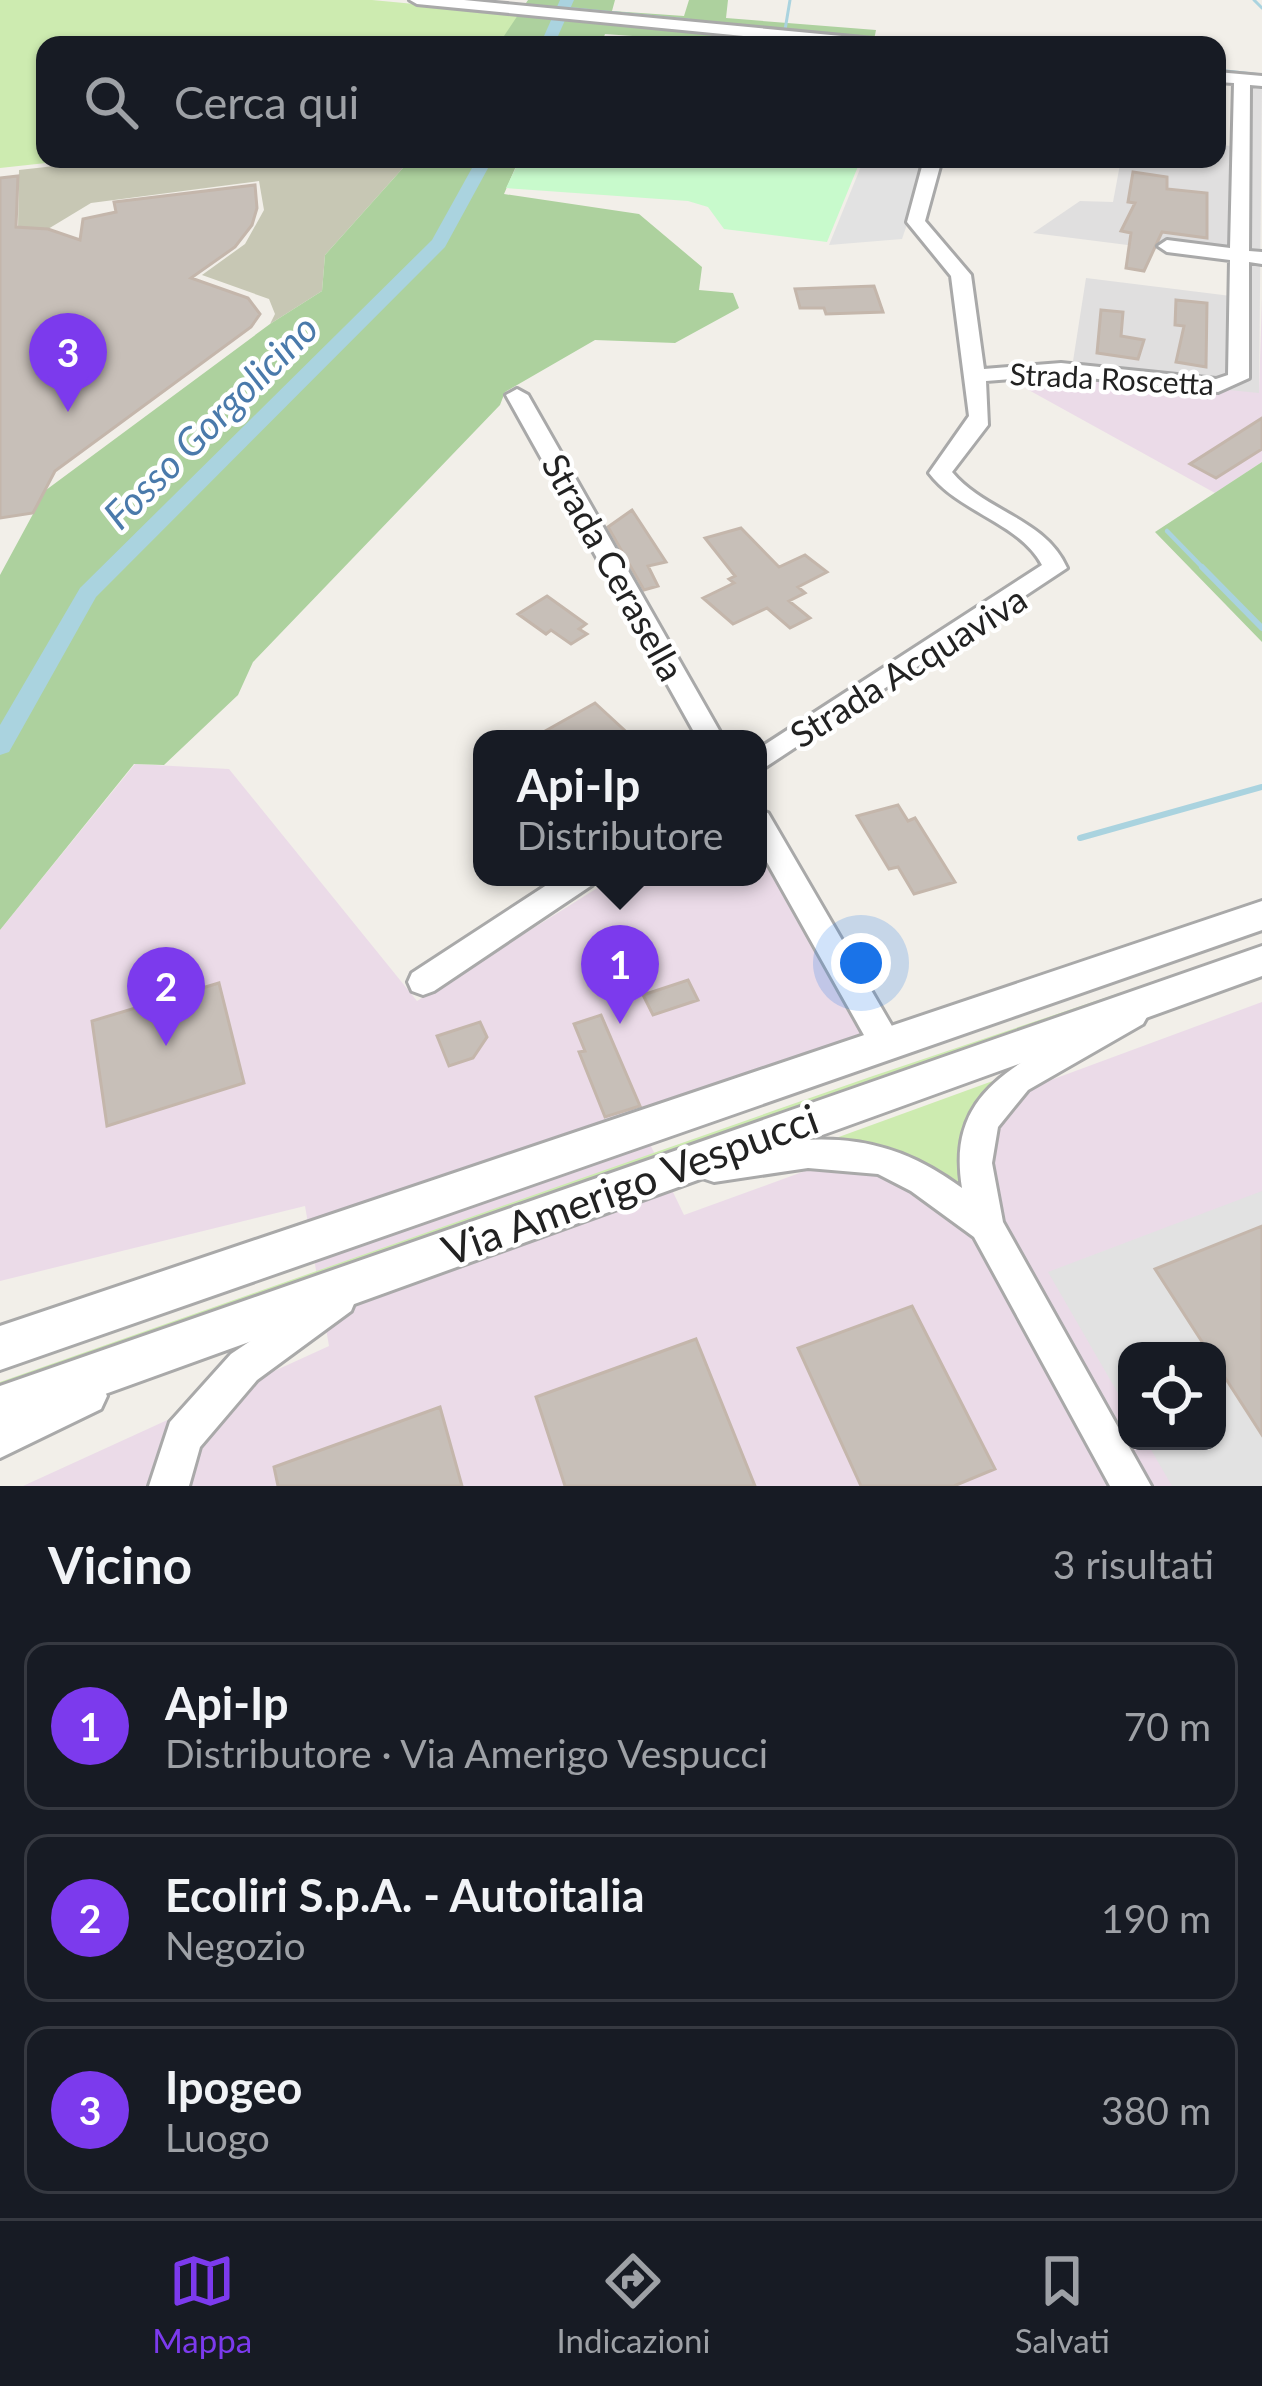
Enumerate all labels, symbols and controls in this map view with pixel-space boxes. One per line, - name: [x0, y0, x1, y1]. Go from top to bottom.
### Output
- search box: [36, 36, 1226, 168]
- icon: search: [78, 69, 144, 135]
- text: Cerca qui: [174, 75, 359, 129]
- water label: Fosso Gorgolicino: [94, 305, 326, 537]
- pin: 3: [29, 313, 107, 412]
- street label: Strada Roscetta: [1009, 355, 1215, 401]
- street label: Strada Cerasella: [534, 446, 694, 688]
- street label: Strada Acquaviva: [782, 576, 1034, 756]
- popup: [473, 730, 767, 886]
- text: Api-Ip: [517, 758, 640, 812]
- text: Distributore: [517, 812, 723, 858]
- pin: 1: [581, 925, 659, 1024]
- your location: [831, 933, 891, 993]
- pin: 2: [127, 947, 205, 1046]
- street label: Via Amerigo Vespucci: [435, 1093, 825, 1275]
- map controls: [1118, 1342, 1226, 1450]
- button: locate: [1118, 1342, 1226, 1450]
- text: Vicino: [48, 1534, 192, 1595]
- text: 3 risultati: [1053, 1541, 1214, 1587]
- text: Api-Ip: [165, 1676, 289, 1730]
- text: 1: [79, 1703, 101, 1749]
- text: 70 m: [1124, 1703, 1211, 1749]
- text: Distributore · Via Amerigo Vespucci: [165, 1730, 768, 1776]
- text: Ecoliri S.p.A. - Autoitalia: [165, 1868, 645, 1922]
- text: 2: [79, 1895, 101, 1941]
- text: 190 m: [1101, 1895, 1211, 1941]
- text: Negozio: [165, 1922, 306, 1968]
- text: Ipogeo: [165, 2060, 302, 2114]
- text: 3: [79, 2087, 101, 2133]
- text: 380 m: [1101, 2087, 1211, 2133]
- text: Luogo: [165, 2114, 270, 2160]
- tab: Mappa: [152, 2248, 252, 2360]
- tab: Indicazioni: [557, 2248, 710, 2360]
- tab: Salvati: [1015, 2248, 1110, 2360]

